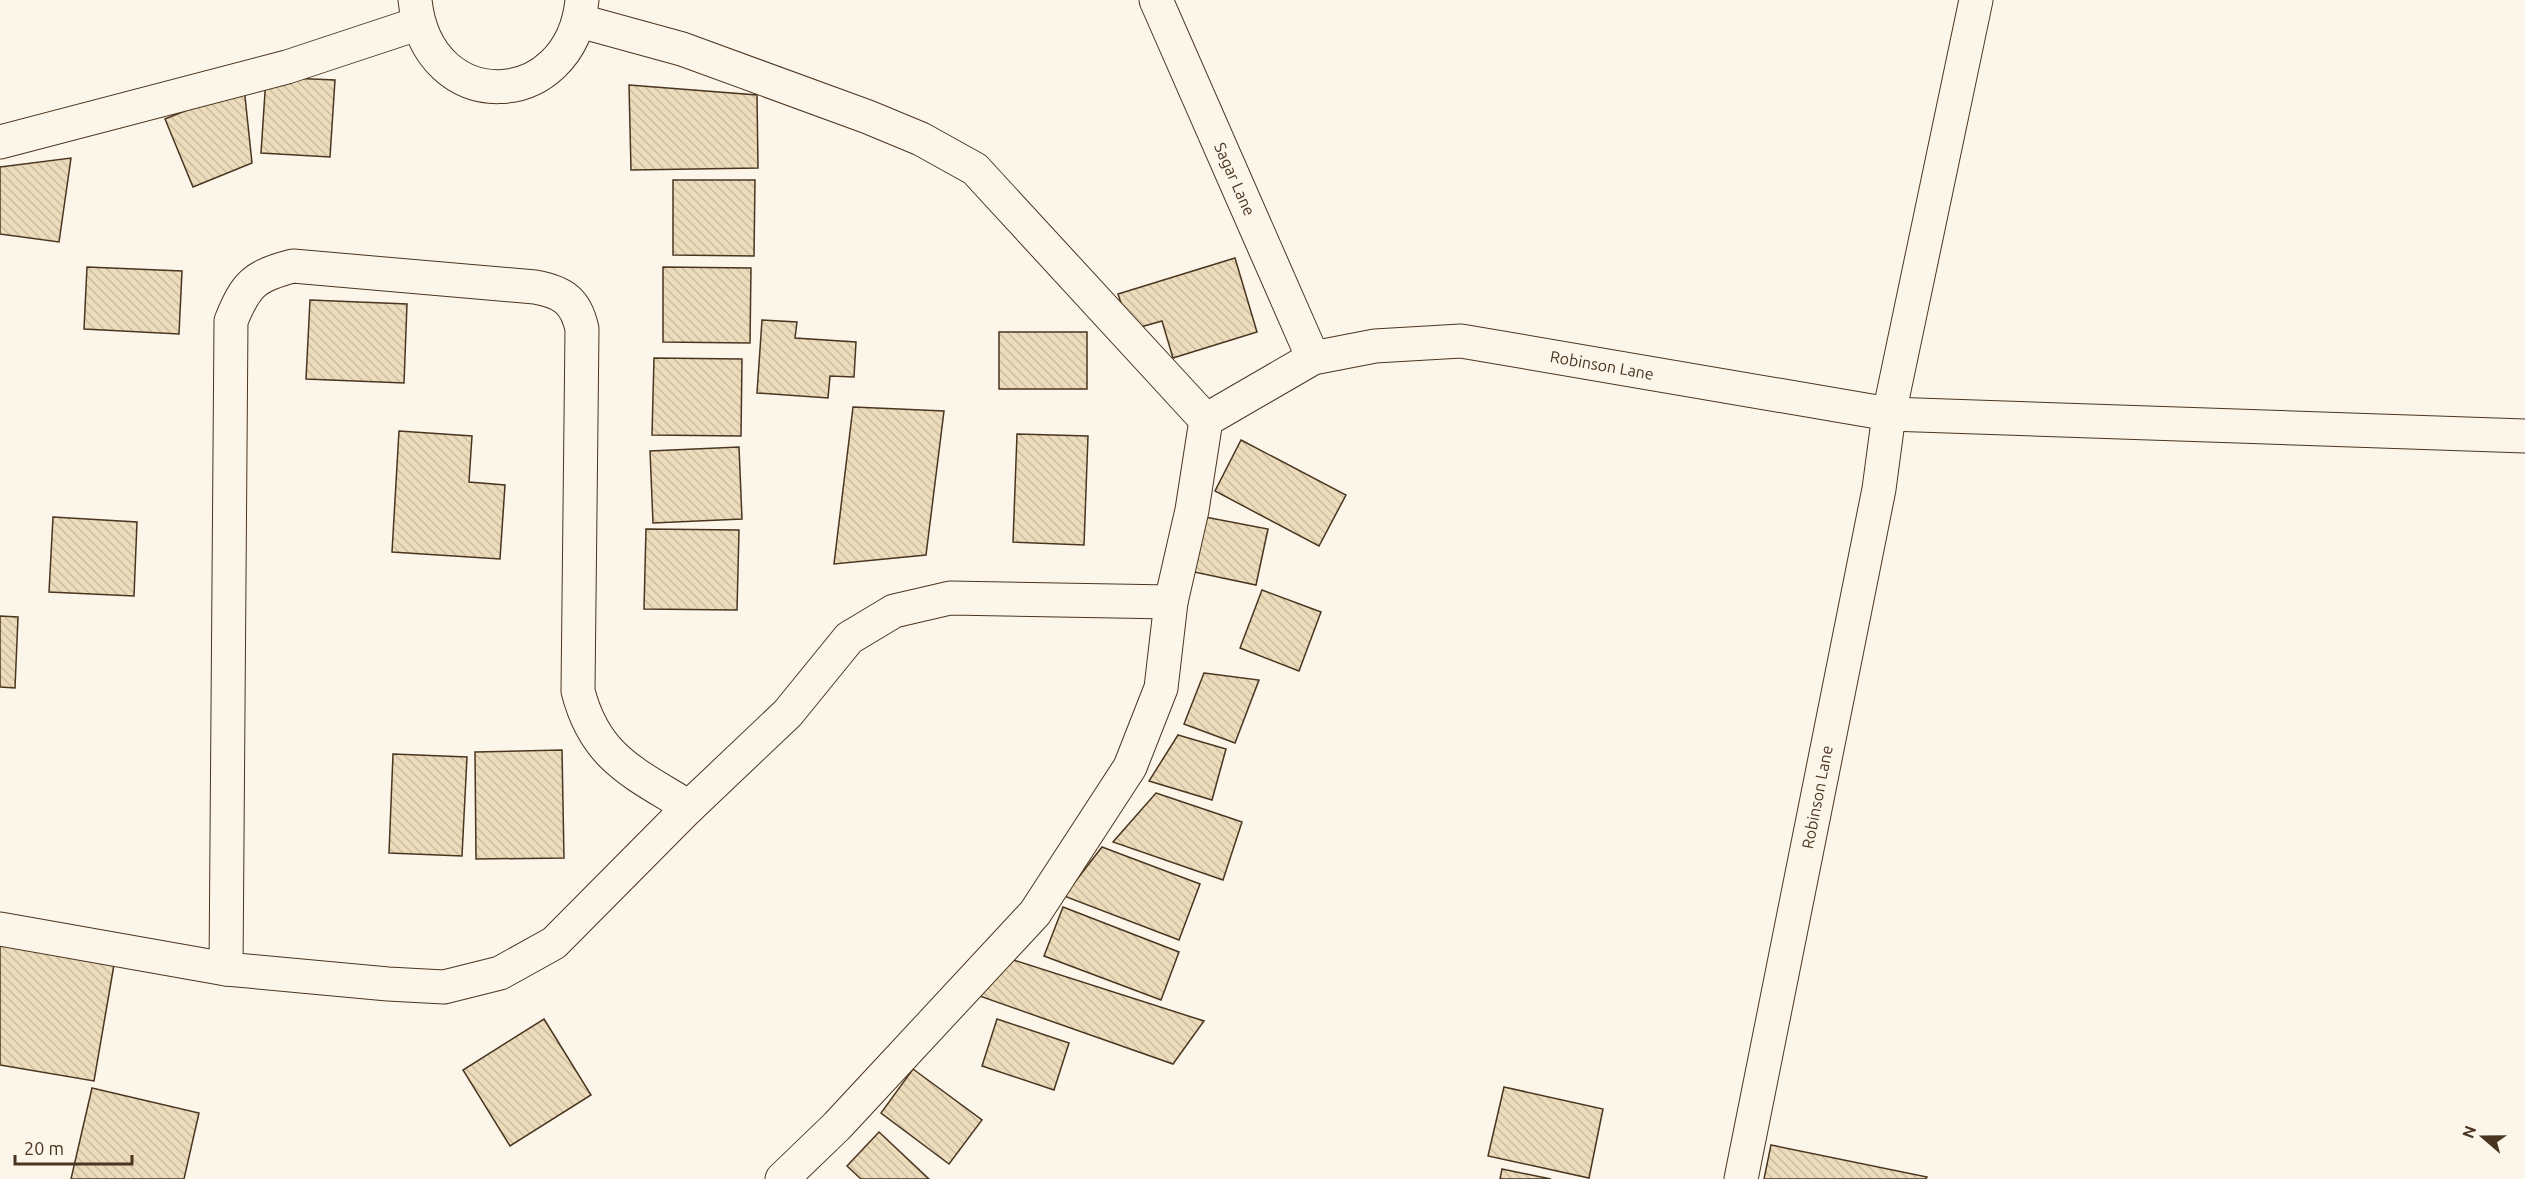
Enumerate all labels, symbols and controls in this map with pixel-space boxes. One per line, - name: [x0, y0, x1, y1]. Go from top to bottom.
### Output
- street label: Sagar Lane: [1211, 140, 1259, 218]
- street label: Robinson Lane: [1549, 347, 1655, 383]
- street label: Robinson Lane: [1798, 744, 1836, 850]
- north arrow: [2453, 1107, 2513, 1167]
- text: N: [2458, 1123, 2479, 1141]
- scale bar: [15, 1128, 132, 1166]
- text: 20 m: [24, 1138, 64, 1158]

